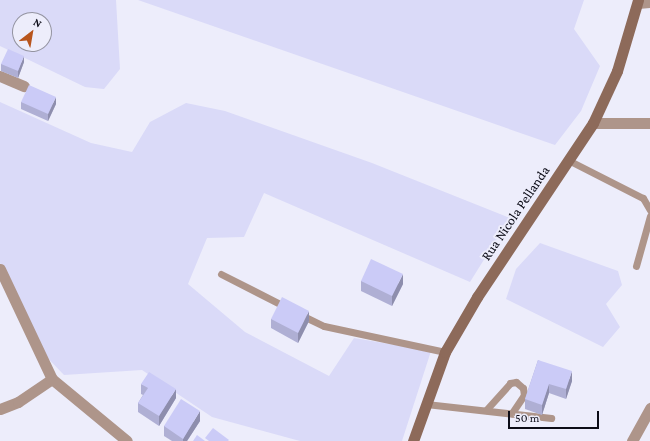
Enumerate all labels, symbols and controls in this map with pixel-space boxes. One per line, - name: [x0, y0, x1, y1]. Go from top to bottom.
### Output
- north arrow: [12, 12, 52, 52]
- text: N: [31, 15, 44, 30]
- street label: Rua Nicola Pellanda: [477, 162, 553, 264]
- scale bar: [510, 403, 601, 429]
- text: 50 m: [515, 411, 539, 425]

